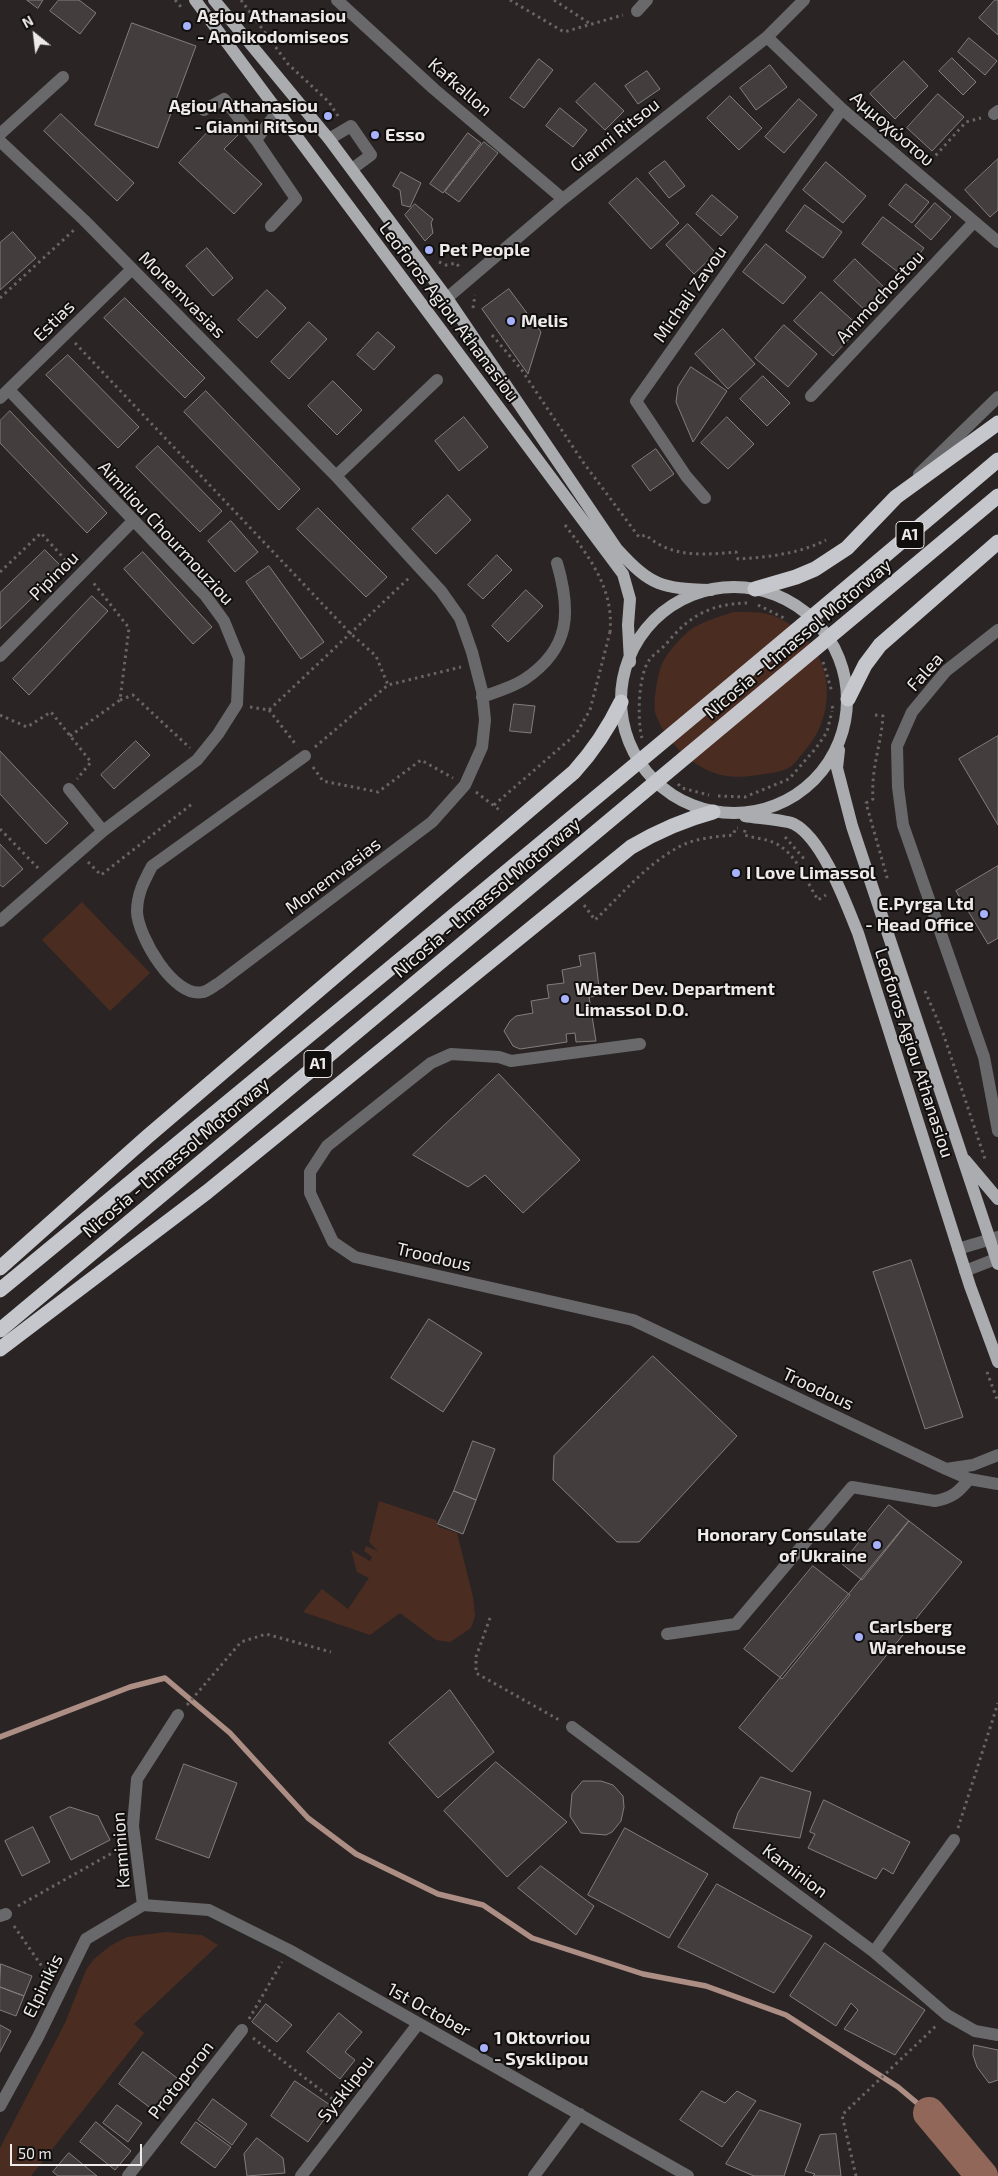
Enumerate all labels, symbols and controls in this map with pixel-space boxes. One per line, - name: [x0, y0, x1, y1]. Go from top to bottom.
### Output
- place label: Agiou Athanasiou - Anoikodomiseos: [197, 5, 349, 48]
- north arrow: [10, 10, 60, 60]
- text: N: [19, 12, 36, 31]
- marker: Agiou Athanasiou - Anoikodomiseos: [181, 20, 193, 32]
- street label: Kafkallon: [424, 53, 496, 121]
- street label: Αμμοχώστου: [846, 87, 938, 171]
- street label: Gianni Ritsou: [566, 94, 664, 176]
- place label: Agiou Athanasiou - Gianni Ritsou: [169, 95, 318, 138]
- marker: Agiou Athanasiou - Gianni Ritsou: [322, 110, 334, 122]
- place label: Esso: [385, 124, 425, 146]
- marker: Esso: [369, 129, 381, 141]
- street label: Leoforos Agiou Athanasiou: [374, 218, 524, 406]
- place label: Pet People: [439, 239, 530, 261]
- street label: Michali Zavou: [649, 241, 731, 347]
- marker: Pet People: [423, 244, 435, 256]
- street label: Ammochostou: [832, 246, 928, 348]
- street label: Monemvasias: [134, 247, 230, 343]
- street label: Estias: [29, 296, 79, 346]
- place label: Melis: [521, 310, 568, 332]
- marker: Melis: [505, 315, 517, 327]
- street label: Aimiliou Chourmouziou: [94, 457, 238, 609]
- road number: A1: [896, 522, 924, 548]
- street label: Pipinou: [25, 547, 83, 605]
- street label: Nicosia - Limassol Motorway: [700, 554, 896, 724]
- street label: Falea: [902, 648, 948, 696]
- street label: Nicosia - Limassol Motorway: [389, 813, 585, 983]
- street label: Monemvasias: [281, 833, 385, 919]
- place label: I Love Limassol: [746, 862, 876, 884]
- marker: I Love Limassol: [730, 867, 742, 879]
- place label: E.Pyrga Ltd - Head Office: [865, 893, 974, 936]
- marker: E.Pyrga Ltd - Head Office: [978, 908, 990, 920]
- street label: Leoforos Agiou Athanasiou: [870, 945, 958, 1161]
- place label: Water Dev. Department Limassol D.O.: [575, 978, 775, 1021]
- marker: Water Dev. Department Limassol D.O.: [559, 993, 571, 1005]
- road number: A1: [304, 1050, 332, 1078]
- street label: Nicosia - Limassol Motorway: [78, 1073, 274, 1243]
- street label: Troodous: [394, 1238, 474, 1276]
- street label: Troodous: [779, 1363, 857, 1415]
- place label: Honorary Consulate of Ukraine: [697, 1524, 867, 1566]
- marker: Honorary Consulate of Ukraine: [871, 1539, 883, 1551]
- place label: Carlsberg Warehouse: [869, 1616, 966, 1658]
- marker: Carlsberg Warehouse: [853, 1631, 865, 1643]
- street label: Kaminion: [108, 1811, 134, 1889]
- street label: Kaminion: [758, 1839, 832, 1903]
- street label: Elpinikis: [18, 1951, 68, 2021]
- street label: 1st October: [383, 1978, 475, 2042]
- place label: 1 Oktovriou - Sysklipou: [494, 2027, 590, 2070]
- street label: Protoporon: [144, 2037, 218, 2123]
- marker: 1 Oktovriou - Sysklipou: [478, 2042, 490, 2054]
- street label: Sysklipou: [313, 2051, 379, 2127]
- scale bar: [12, 2134, 145, 2166]
- text: 50 m: [18, 2144, 52, 2162]

